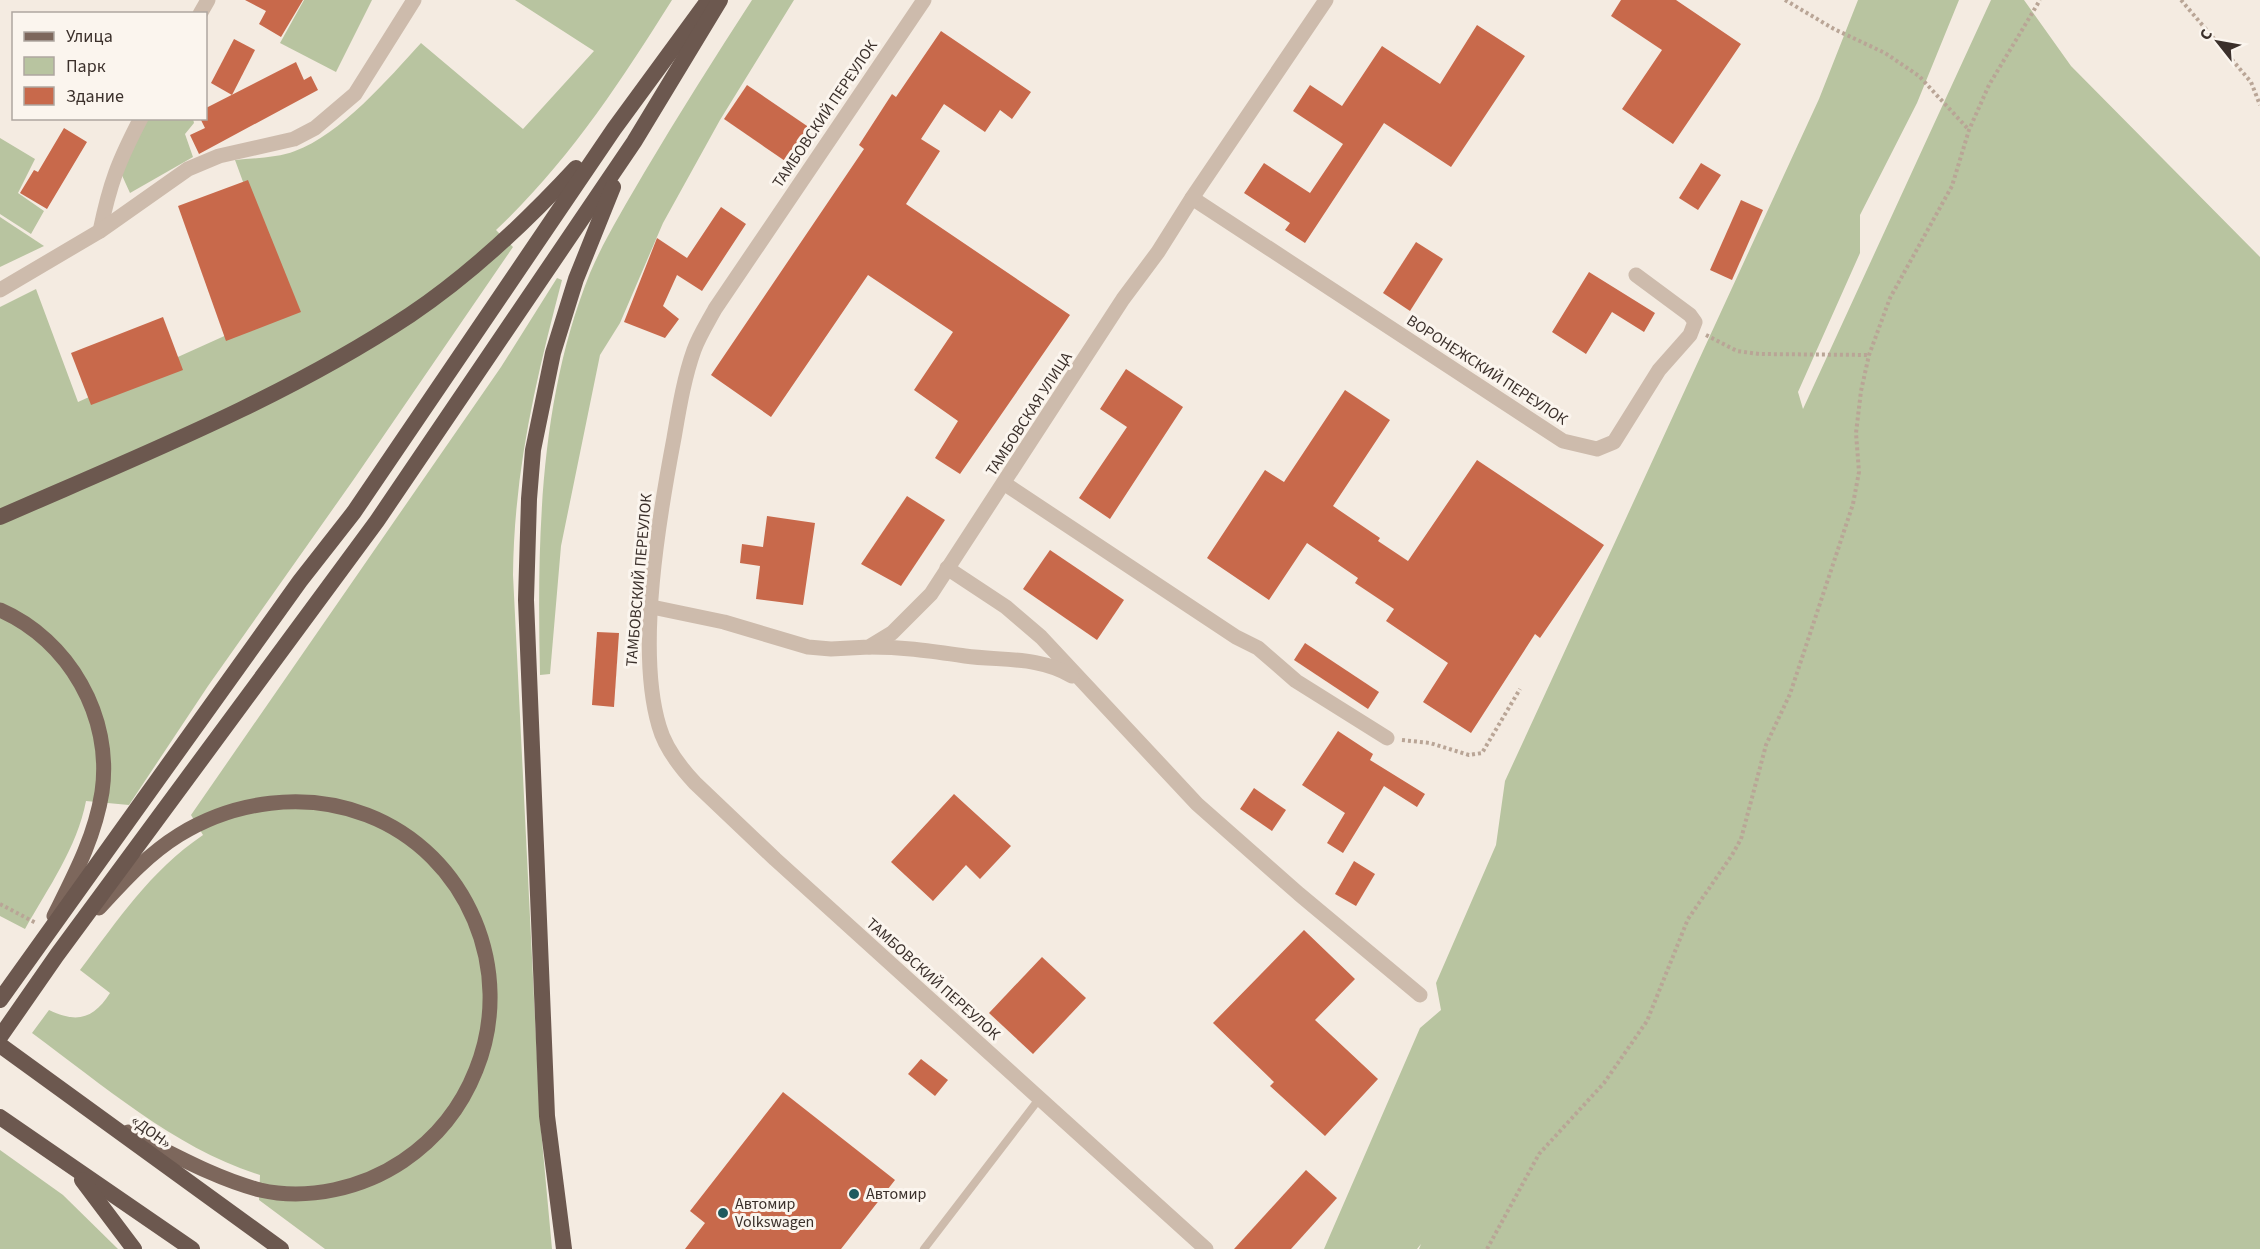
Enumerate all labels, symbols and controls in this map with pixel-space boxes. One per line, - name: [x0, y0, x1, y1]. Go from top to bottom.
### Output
- legend: [12, 12, 207, 120]
- north arrow: [2188, 12, 2248, 72]
- text: Улица: [66, 24, 113, 49]
- text: С: [2194, 25, 2218, 44]
- street label: ТАМБОВСКИЙ ПЕРЕУЛОК: [767, 35, 883, 192]
- text: Парк: [66, 54, 106, 79]
- text: Здание: [66, 84, 124, 109]
- street label: ВОРОНЕЖСКИЙ ПЕРЕУЛОК: [1402, 310, 1572, 431]
- street label: ТАМБОВСКАЯ УЛИЦА: [981, 347, 1078, 480]
- street label: ТАМБОВСКИЙ ПЕРЕУЛОК: [620, 492, 658, 667]
- street label: ТАМБОВСКИЙ ПЕРЕУЛОК: [861, 913, 1005, 1046]
- street label: «ДОН»: [126, 1110, 176, 1154]
- place label: Автомир: [866, 1183, 926, 1205]
- marker: Автомир: [847, 1187, 861, 1201]
- place label: Автомир Volkswagen: [735, 1193, 814, 1233]
- marker: Автомир Volkswagen: [716, 1206, 730, 1220]

